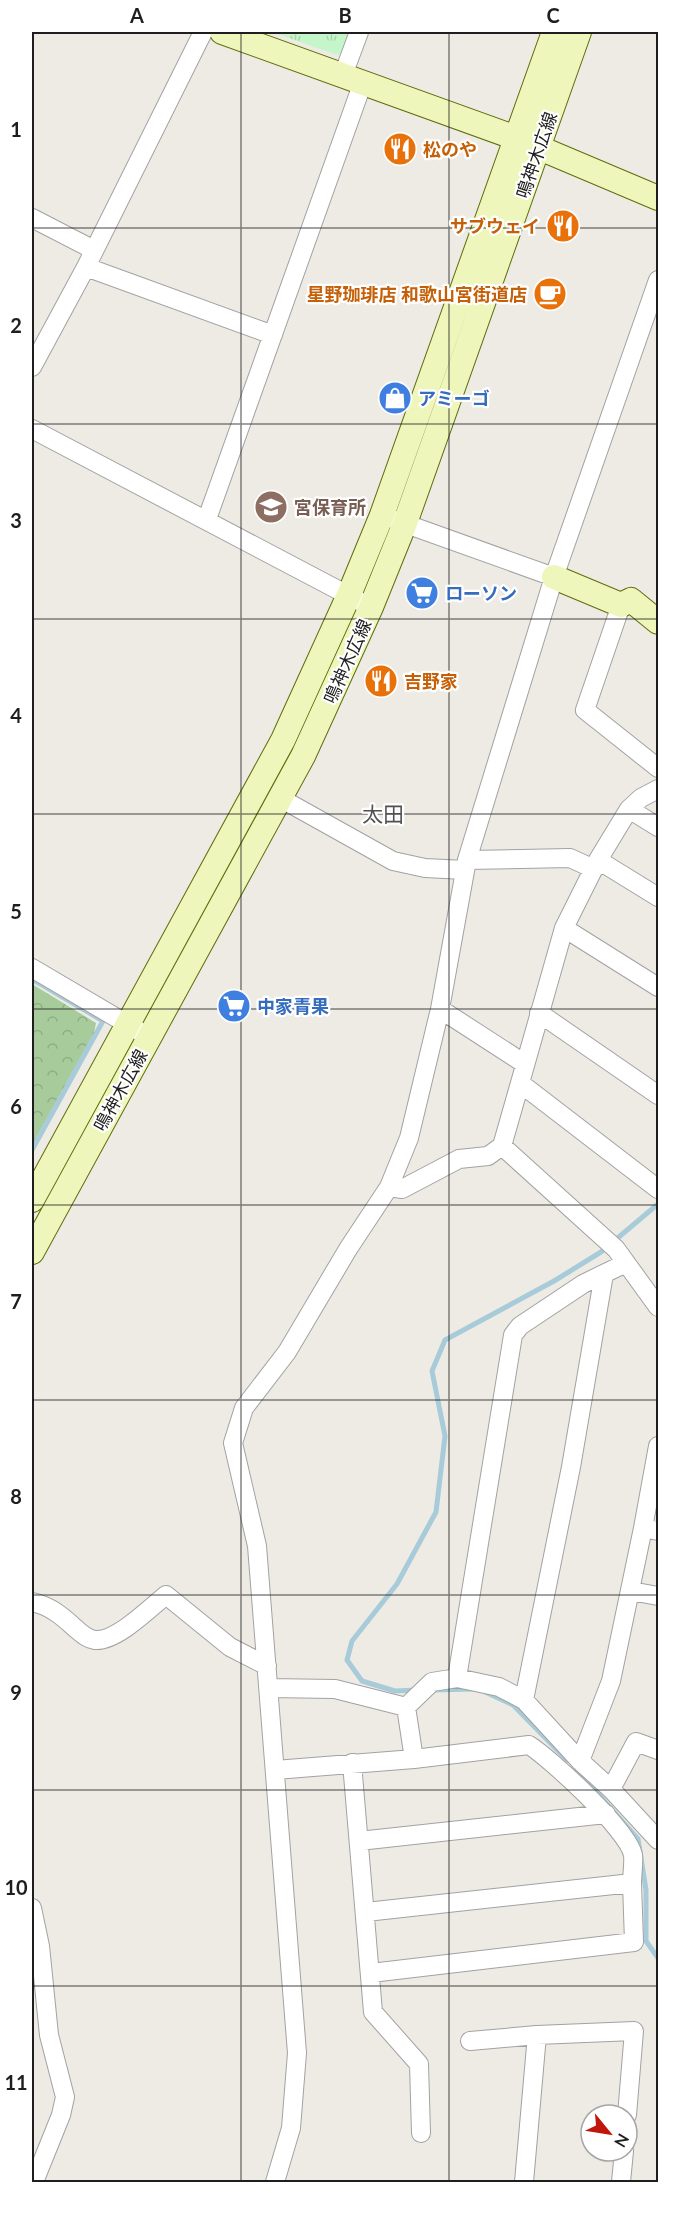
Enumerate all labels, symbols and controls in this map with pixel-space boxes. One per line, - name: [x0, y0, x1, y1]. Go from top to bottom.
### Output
- text: A: [129, 3, 144, 27]
- text: B: [338, 3, 352, 27]
- text: C: [546, 3, 560, 27]
- street label: 鳴神木広線: [511, 109, 561, 201]
- text: 1: [10, 117, 22, 141]
- restaurant icon: 松のや: [382, 131, 418, 167]
- place label: 松のや: [423, 138, 477, 160]
- restaurant icon: サブウェイ: [545, 208, 581, 244]
- place label: サブウェイ: [450, 215, 540, 237]
- cafe icon: 星野珈琲店 和歌山宮街道店: [532, 276, 568, 312]
- place label: 星野珈琲店 和歌山宮街道店: [307, 283, 527, 305]
- text: 2: [10, 313, 22, 337]
- shop icon: アミーゴ: [377, 380, 413, 416]
- place label: アミーゴ: [418, 387, 490, 409]
- school or university icon: 宮保育所: [253, 489, 289, 525]
- place label: 宮保育所: [294, 496, 366, 518]
- text: 3: [10, 508, 22, 532]
- supermarket icon: ローソン: [404, 575, 440, 611]
- place label: ローソン: [445, 582, 517, 604]
- street label: 鳴神木広線: [319, 615, 375, 707]
- restaurant icon: 吉野家: [363, 663, 399, 699]
- place label: 吉野家: [404, 670, 458, 692]
- text: 4: [10, 703, 22, 727]
- district label: 太田: [362, 801, 404, 826]
- text: 5: [10, 899, 22, 923]
- supermarket icon: 中家青果: [216, 988, 252, 1024]
- place label: 中家青果: [257, 995, 329, 1017]
- street label: 鳴神木広線: [89, 1045, 151, 1135]
- text: 6: [10, 1094, 22, 1118]
- text: 7: [10, 1289, 22, 1313]
- text: 8: [10, 1484, 22, 1508]
- text: 9: [10, 1680, 22, 1704]
- text: 10: [4, 1875, 28, 1899]
- text: 11: [4, 2070, 28, 2094]
- north arrow: [579, 2103, 639, 2163]
- text: N: [611, 2131, 634, 2151]

